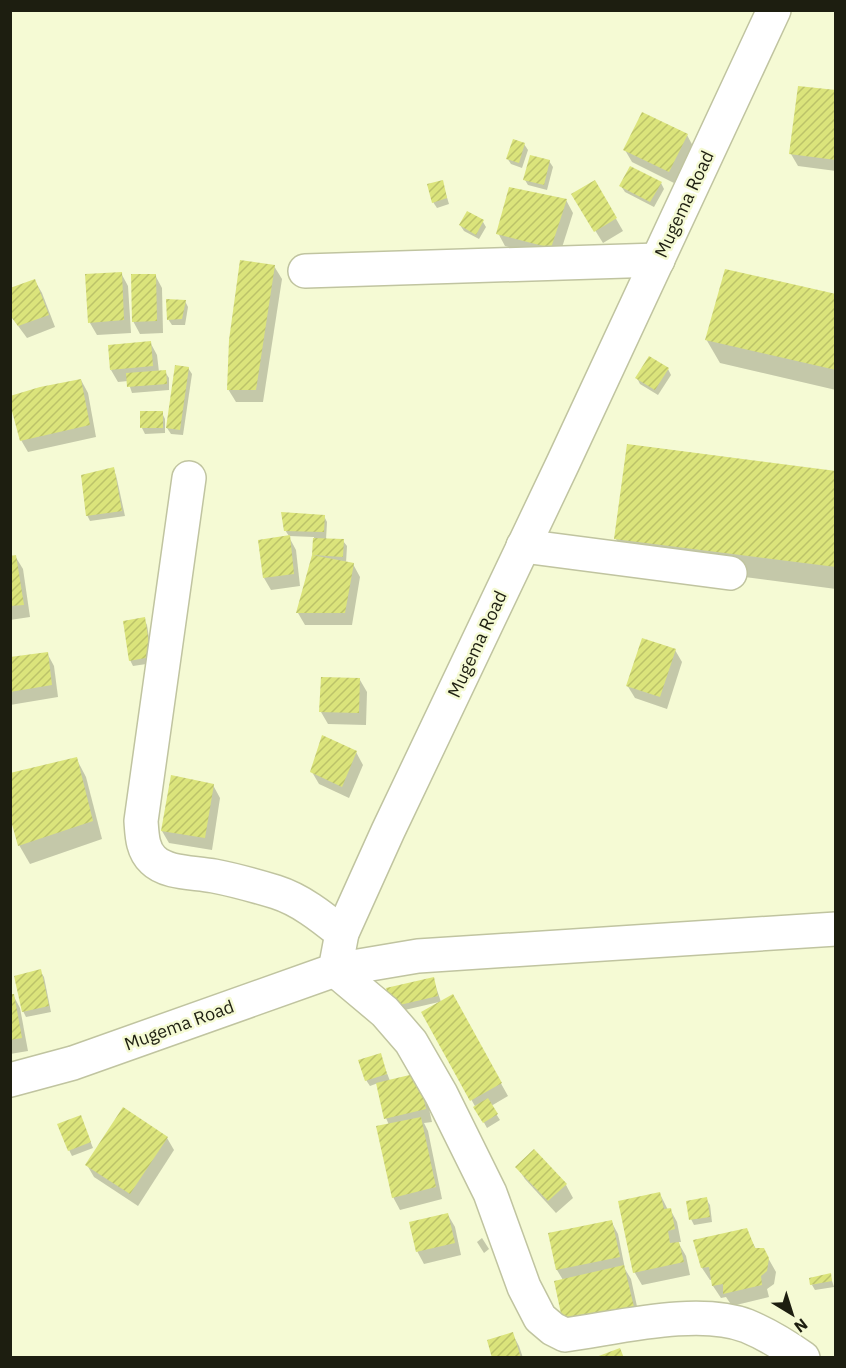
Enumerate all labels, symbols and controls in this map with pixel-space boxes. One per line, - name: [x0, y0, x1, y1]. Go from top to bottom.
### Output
- street label: Mugema Road: [649, 147, 719, 261]
- street label: Mugema Road: [442, 587, 512, 701]
- street label: Mugema Road: [121, 995, 237, 1055]
- north arrow: [762, 1284, 822, 1344]
- text: N: [791, 1314, 812, 1337]

